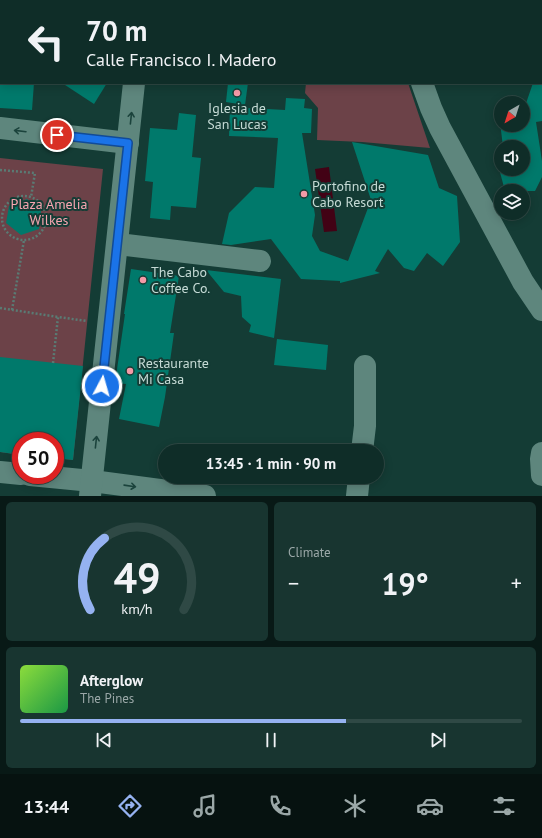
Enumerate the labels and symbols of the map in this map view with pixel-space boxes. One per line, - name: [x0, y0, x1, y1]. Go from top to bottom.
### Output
- marker: Iglesia de San Lucas: [232, 88, 242, 98]
- north arrow: [494, 96, 530, 132]
- place label: Iglesia de San Lucas: [207, 99, 267, 133]
- one-way arrow: [127, 112, 134, 125]
- pin: [40, 118, 74, 152]
- one-way arrow: [14, 127, 27, 134]
- place label: Portofino de Cabo Resort: [312, 177, 385, 211]
- marker: Portofino de Cabo Resort: [299, 189, 309, 199]
- park label: Plaza Amelia Wilkes: [11, 195, 87, 229]
- place label: The Cabo Coffee Co.: [151, 263, 210, 297]
- marker: The Cabo Coffee Co.: [138, 275, 148, 285]
- place label: Restaurante Mi Casa: [138, 354, 209, 388]
- position arrow: [81, 365, 123, 407]
- marker: Restaurante Mi Casa: [125, 366, 135, 376]
- speed limit sign: 50: [12, 432, 64, 484]
- one-way arrow: [92, 436, 100, 449]
- one-way arrow: [123, 482, 136, 490]

